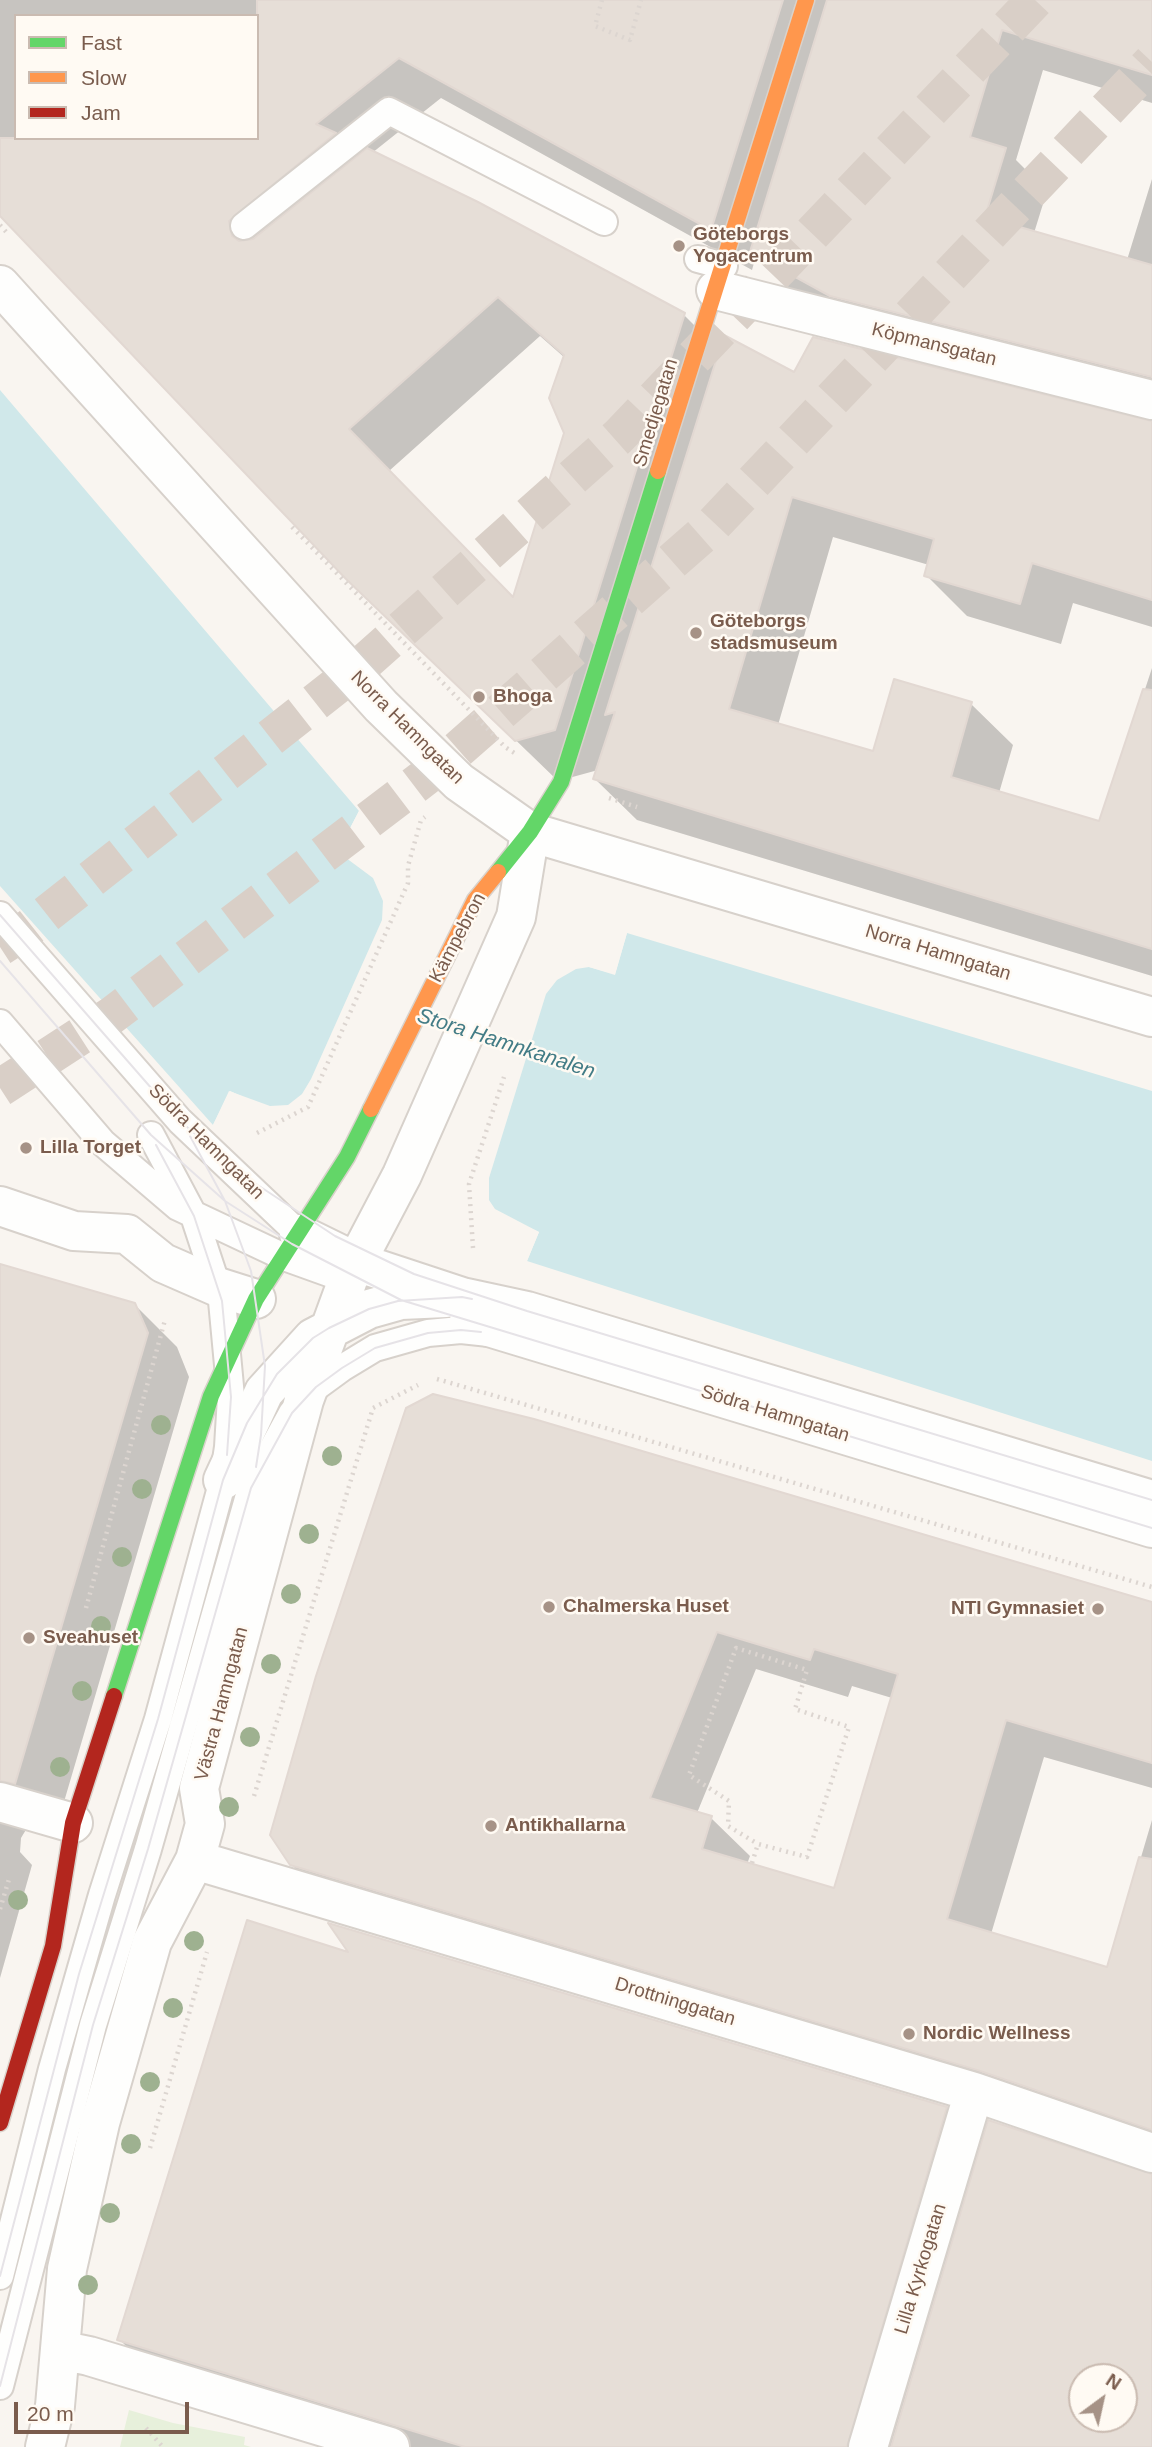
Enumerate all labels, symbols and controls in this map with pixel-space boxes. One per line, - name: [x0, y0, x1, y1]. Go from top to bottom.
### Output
- legend: [14, 14, 259, 140]
- text: Fast: [81, 31, 122, 54]
- text: Slow: [81, 66, 127, 89]
- text: Jam: [81, 101, 121, 124]
- place label: Göteborgs Yogacentrum: [693, 224, 813, 268]
- marker: Göteborgs Yogacentrum: [671, 238, 687, 254]
- street label: Köpmansgatan: [869, 318, 999, 372]
- street label: Smedjegatan: [629, 356, 683, 470]
- place label: Göteborgs stadsmuseum: [710, 611, 838, 655]
- marker: Göteborgs stadsmuseum: [688, 625, 704, 641]
- street label: Norra Hamngatan: [346, 667, 468, 789]
- place label: Bhoga: [493, 686, 552, 708]
- marker: Bhoga: [471, 689, 487, 705]
- street label: Kämpebron: [425, 889, 491, 987]
- street label: Norra Hamngatan: [862, 920, 1014, 986]
- water label: Stora Hamnkanalen: [414, 1003, 598, 1085]
- street label: Södra Hamngatan: [143, 1079, 269, 1205]
- place label: Lilla Torget: [40, 1137, 141, 1159]
- marker: Lilla Torget: [18, 1140, 34, 1156]
- street label: Södra Hamngatan: [698, 1381, 852, 1447]
- place label: Chalmerska Huset: [563, 1596, 729, 1618]
- place label: NTI Gymnasiet: [951, 1598, 1084, 1620]
- marker: Chalmerska Huset: [541, 1599, 557, 1615]
- marker: NTI Gymnasiet: [1090, 1601, 1106, 1617]
- street label: Västra Hamngatan: [190, 1625, 254, 1783]
- place label: Sveahuset: [43, 1627, 138, 1649]
- marker: Sveahuset: [21, 1630, 37, 1646]
- place label: Antikhallarna: [505, 1815, 625, 1837]
- marker: Antikhallarna: [483, 1818, 499, 1834]
- street label: Drottninggatan: [612, 1973, 738, 2031]
- place label: Nordic Wellness: [923, 2023, 1070, 2045]
- marker: Nordic Wellness: [901, 2026, 917, 2042]
- street label: Lilla Kyrkogatan: [890, 2201, 952, 2337]
- north arrow: [1068, 2363, 1138, 2433]
- text: N: [1102, 2369, 1125, 2394]
- scale bar: [18, 2388, 192, 2432]
- text: 20 m: [27, 2402, 74, 2425]

